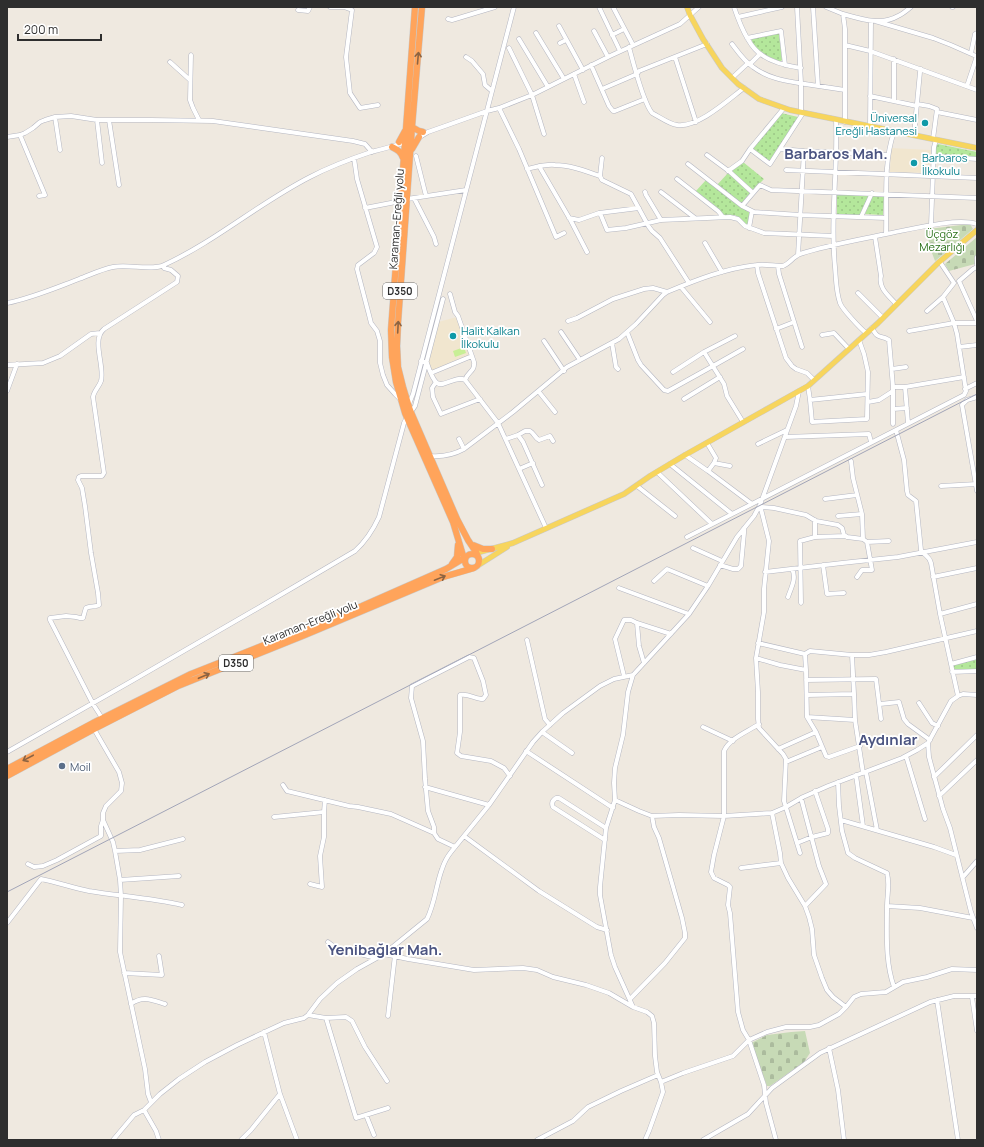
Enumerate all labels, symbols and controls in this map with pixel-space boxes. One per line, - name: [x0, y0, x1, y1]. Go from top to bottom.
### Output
- scale bar: [18, 16, 101, 42]
- text: 200 m: [24, 21, 58, 38]
- one-way arrow: [414, 52, 422, 65]
- place label: Üniversal Ereğli Hastanesi: [835, 110, 917, 138]
- marker: Üniversal Ereğli Hastanesi: [920, 118, 930, 128]
- district label: Barbaros Mah.: [784, 143, 888, 164]
- place label: Barbaros İlkokulu: [922, 150, 968, 178]
- marker: Barbaros İlkokulu: [909, 158, 919, 168]
- street label: Karaman-Ereğli yolu: [385, 168, 407, 270]
- park label: Üçgöz Mezarlığı: [919, 226, 965, 254]
- road number: D350: [383, 283, 417, 299]
- one-way arrow: [394, 321, 402, 334]
- place label: Halit Kalkan İlkokulu: [461, 323, 520, 351]
- marker: Halit Kalkan İlkokulu: [448, 331, 458, 341]
- one-way arrow: [434, 574, 446, 581]
- street label: Karaman-Ereğli yolu: [261, 596, 359, 648]
- road number: D350: [219, 655, 253, 671]
- one-way arrow: [197, 671, 209, 679]
- district label: Aydınlar: [858, 729, 918, 750]
- one-way arrow: [22, 754, 34, 762]
- place label: Moil: [70, 759, 91, 774]
- marker: Moil: [57, 761, 67, 771]
- district label: Yenibağlar Mah.: [328, 939, 442, 960]

